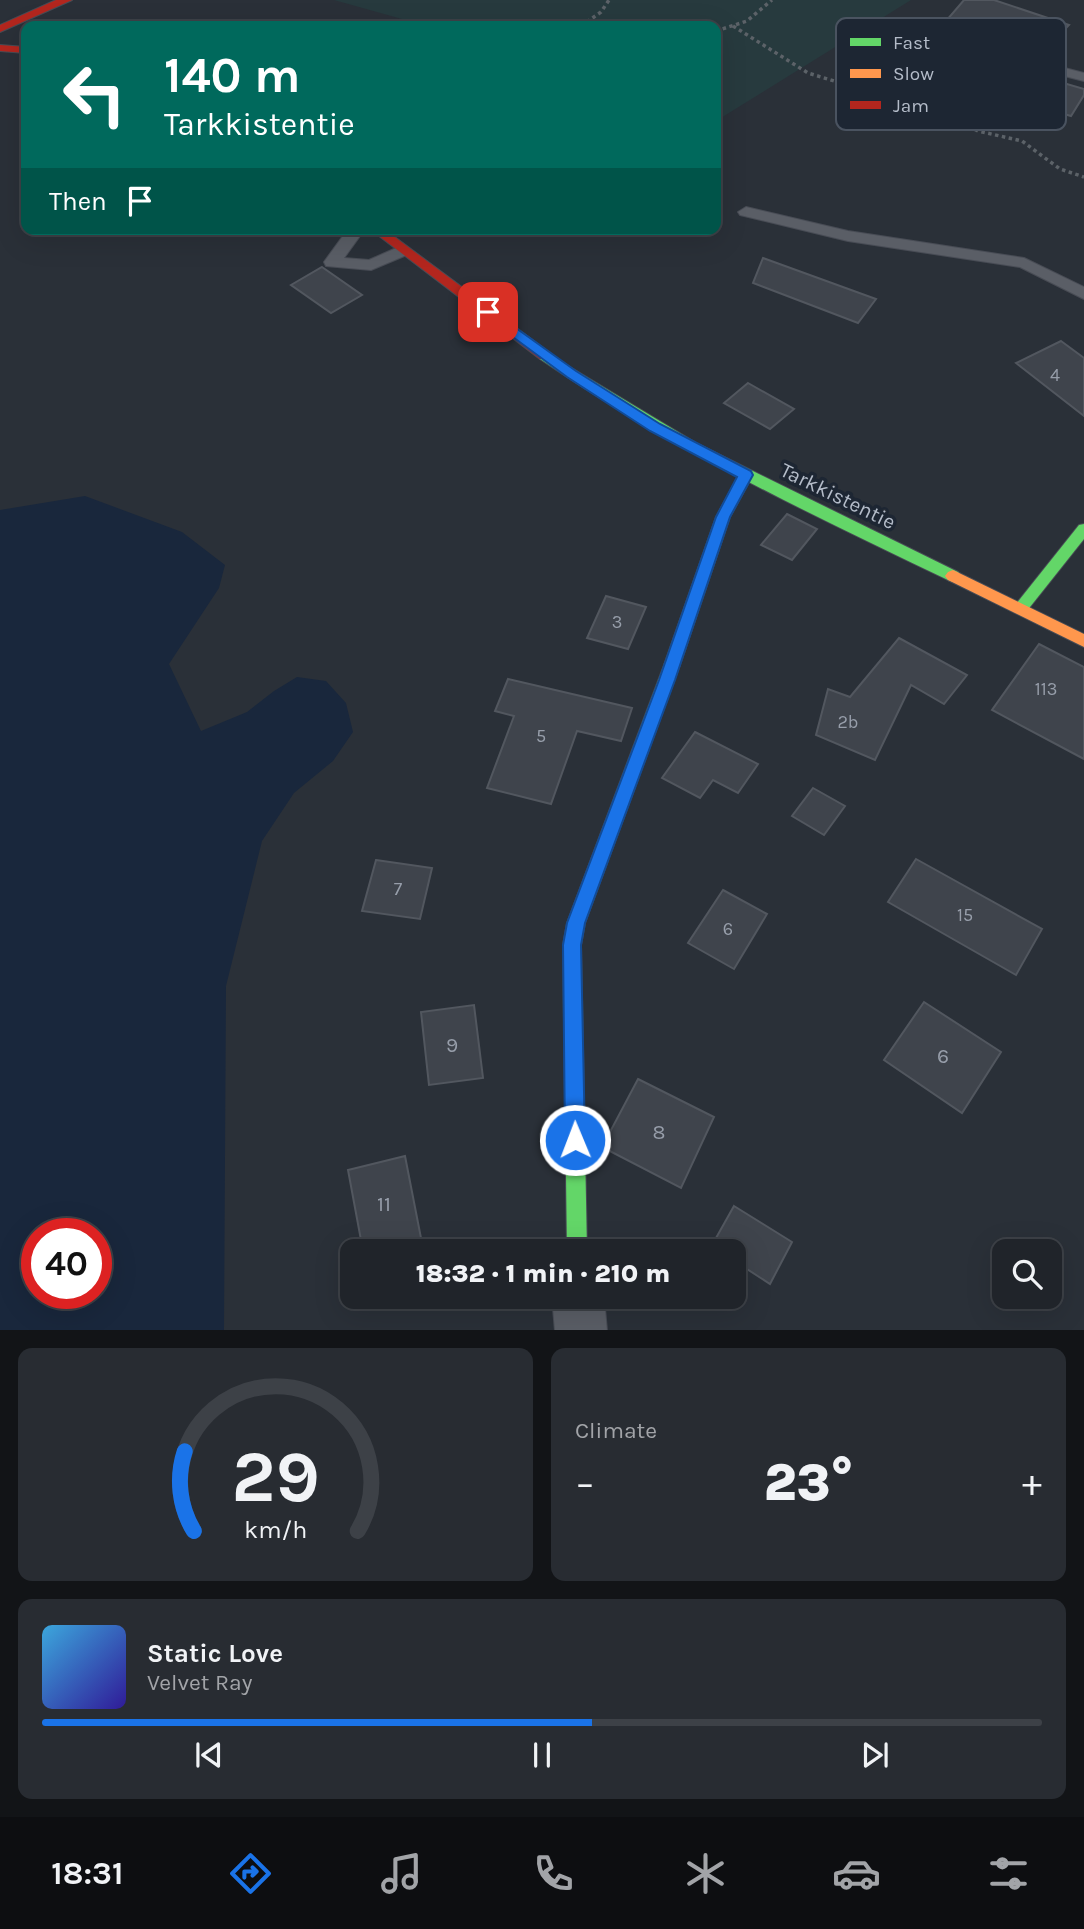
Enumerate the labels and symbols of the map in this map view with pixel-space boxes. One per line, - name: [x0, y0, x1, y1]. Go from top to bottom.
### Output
- legend: [836, 18, 1066, 130]
- text: Fast: [893, 32, 930, 54]
- text: Slow: [893, 63, 934, 85]
- text: Jam: [893, 95, 929, 117]
- pin: [458, 282, 518, 342]
- house number: 4: [1050, 364, 1060, 386]
- street label: Tarkkistentie: [777, 458, 899, 534]
- house number: 3: [612, 611, 622, 633]
- house number: 113: [1035, 678, 1057, 700]
- house number: 2b: [837, 711, 859, 733]
- house number: 5: [536, 725, 546, 747]
- house number: 7: [394, 878, 403, 900]
- house number: 15: [957, 904, 973, 926]
- house number: 6: [723, 918, 733, 940]
- house number: 9: [446, 1033, 458, 1057]
- house number: 6: [937, 1044, 949, 1068]
- position arrow: [538, 1103, 612, 1177]
- house number: 8: [653, 1120, 665, 1144]
- house number: 11: [377, 1192, 391, 1216]
- speed limit sign: 40: [21, 1218, 112, 1309]

